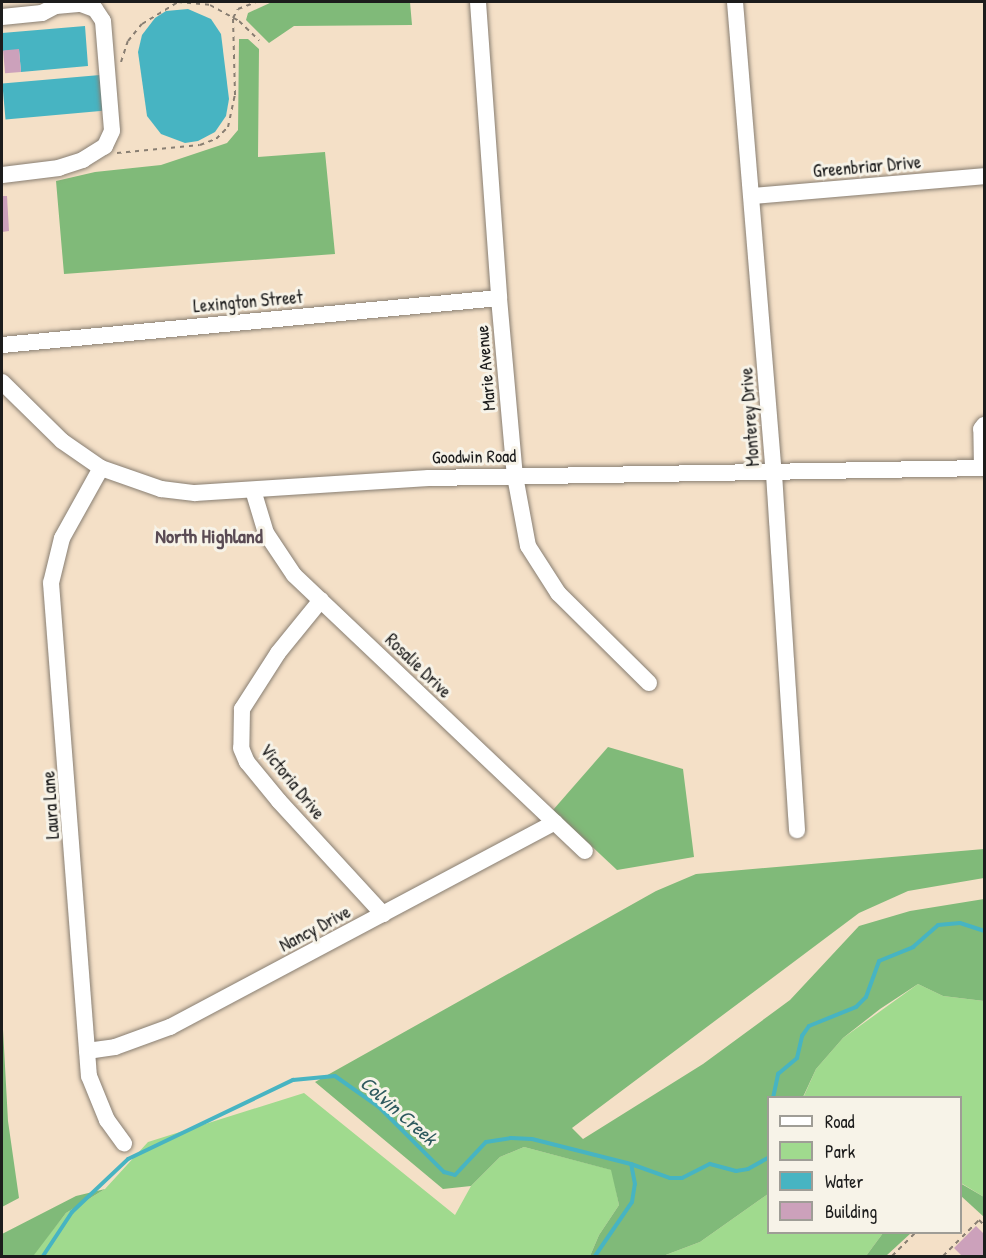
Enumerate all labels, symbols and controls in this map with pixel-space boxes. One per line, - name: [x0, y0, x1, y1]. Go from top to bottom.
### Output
- street label: Greenbriar Drive: [812, 152, 922, 182]
- street label: Lexington Street: [192, 286, 304, 318]
- street label: Marie Avenue: [472, 324, 500, 412]
- street label: Monterey Drive: [736, 367, 764, 467]
- street label: Goodwin Road: [432, 445, 516, 469]
- district label: North Highland: [155, 523, 263, 547]
- street label: Rosalie Drive: [380, 629, 456, 703]
- street label: Victoria Drive: [255, 740, 329, 824]
- street label: Laura Lane: [38, 770, 64, 840]
- street label: Nancy Drive: [276, 901, 354, 957]
- water label: Colvin Creek: [356, 1070, 442, 1150]
- legend: [767, 1096, 962, 1234]
- text: Road: [825, 1109, 855, 1134]
- text: Park: [825, 1139, 855, 1164]
- text: Water: [825, 1169, 863, 1194]
- text: Building: [825, 1199, 877, 1224]

